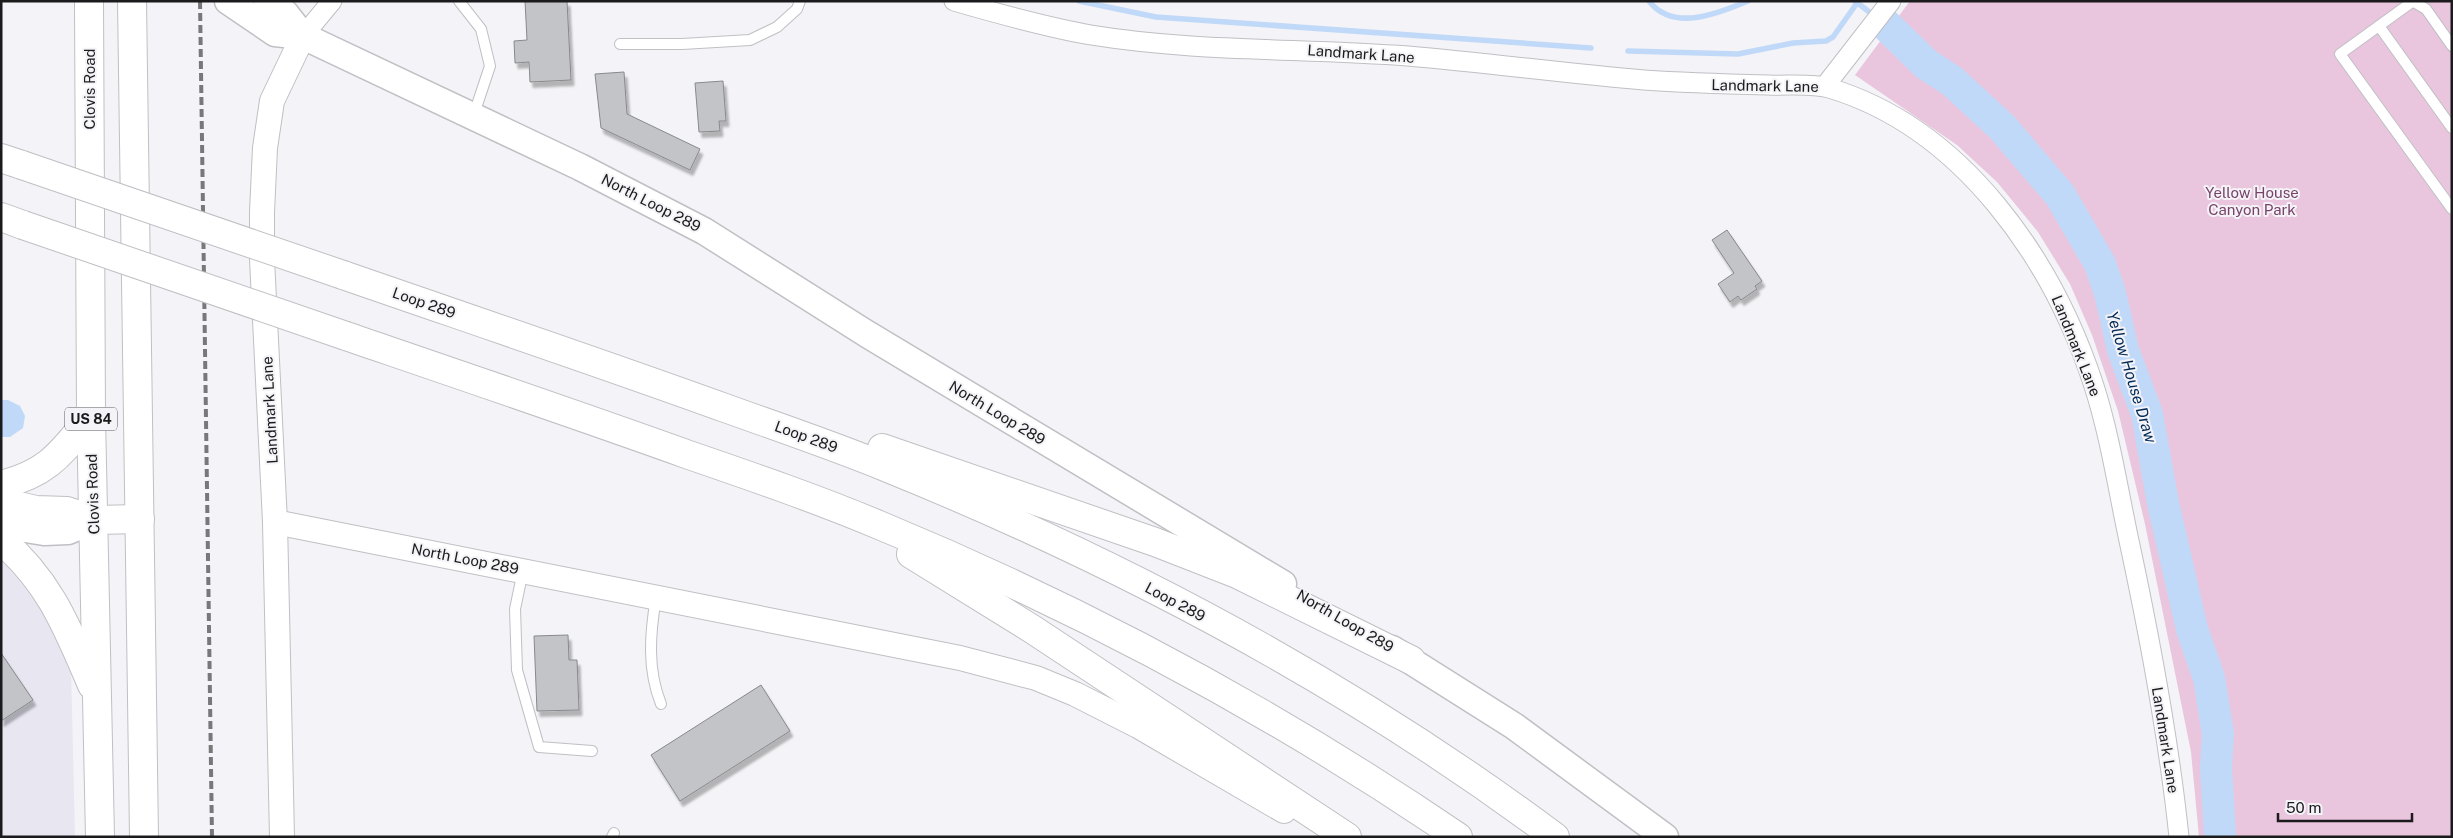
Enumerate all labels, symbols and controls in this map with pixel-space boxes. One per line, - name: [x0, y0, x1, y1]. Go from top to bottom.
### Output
- street label: Landmark Lane: [1307, 41, 1415, 66]
- street label: Clovis Road: [81, 49, 98, 129]
- street label: Landmark Lane: [1711, 76, 1819, 95]
- street label: North Loop 289: [599, 170, 704, 235]
- park label: Yellow House Canyon Park: [2205, 184, 2299, 218]
- street label: Loop 289: [390, 284, 458, 321]
- street label: Landmark Lane: [2048, 293, 2104, 399]
- water label: Yellow House Draw: [2102, 309, 2161, 446]
- street label: Landmark Lane: [258, 356, 281, 464]
- street label: North Loop 289: [946, 377, 1048, 448]
- road number: US 84: [65, 408, 117, 430]
- street label: Loop 289: [772, 417, 840, 456]
- street label: Clovis Road: [83, 453, 102, 535]
- street label: North Loop 289: [410, 540, 520, 577]
- street label: Loop 289: [1142, 579, 1208, 624]
- street label: North Loop 289: [1294, 586, 1397, 655]
- street label: Landmark Lane: [2149, 686, 2182, 794]
- scale bar: [2278, 790, 2412, 822]
- text: 50 m: [2286, 799, 2321, 816]

